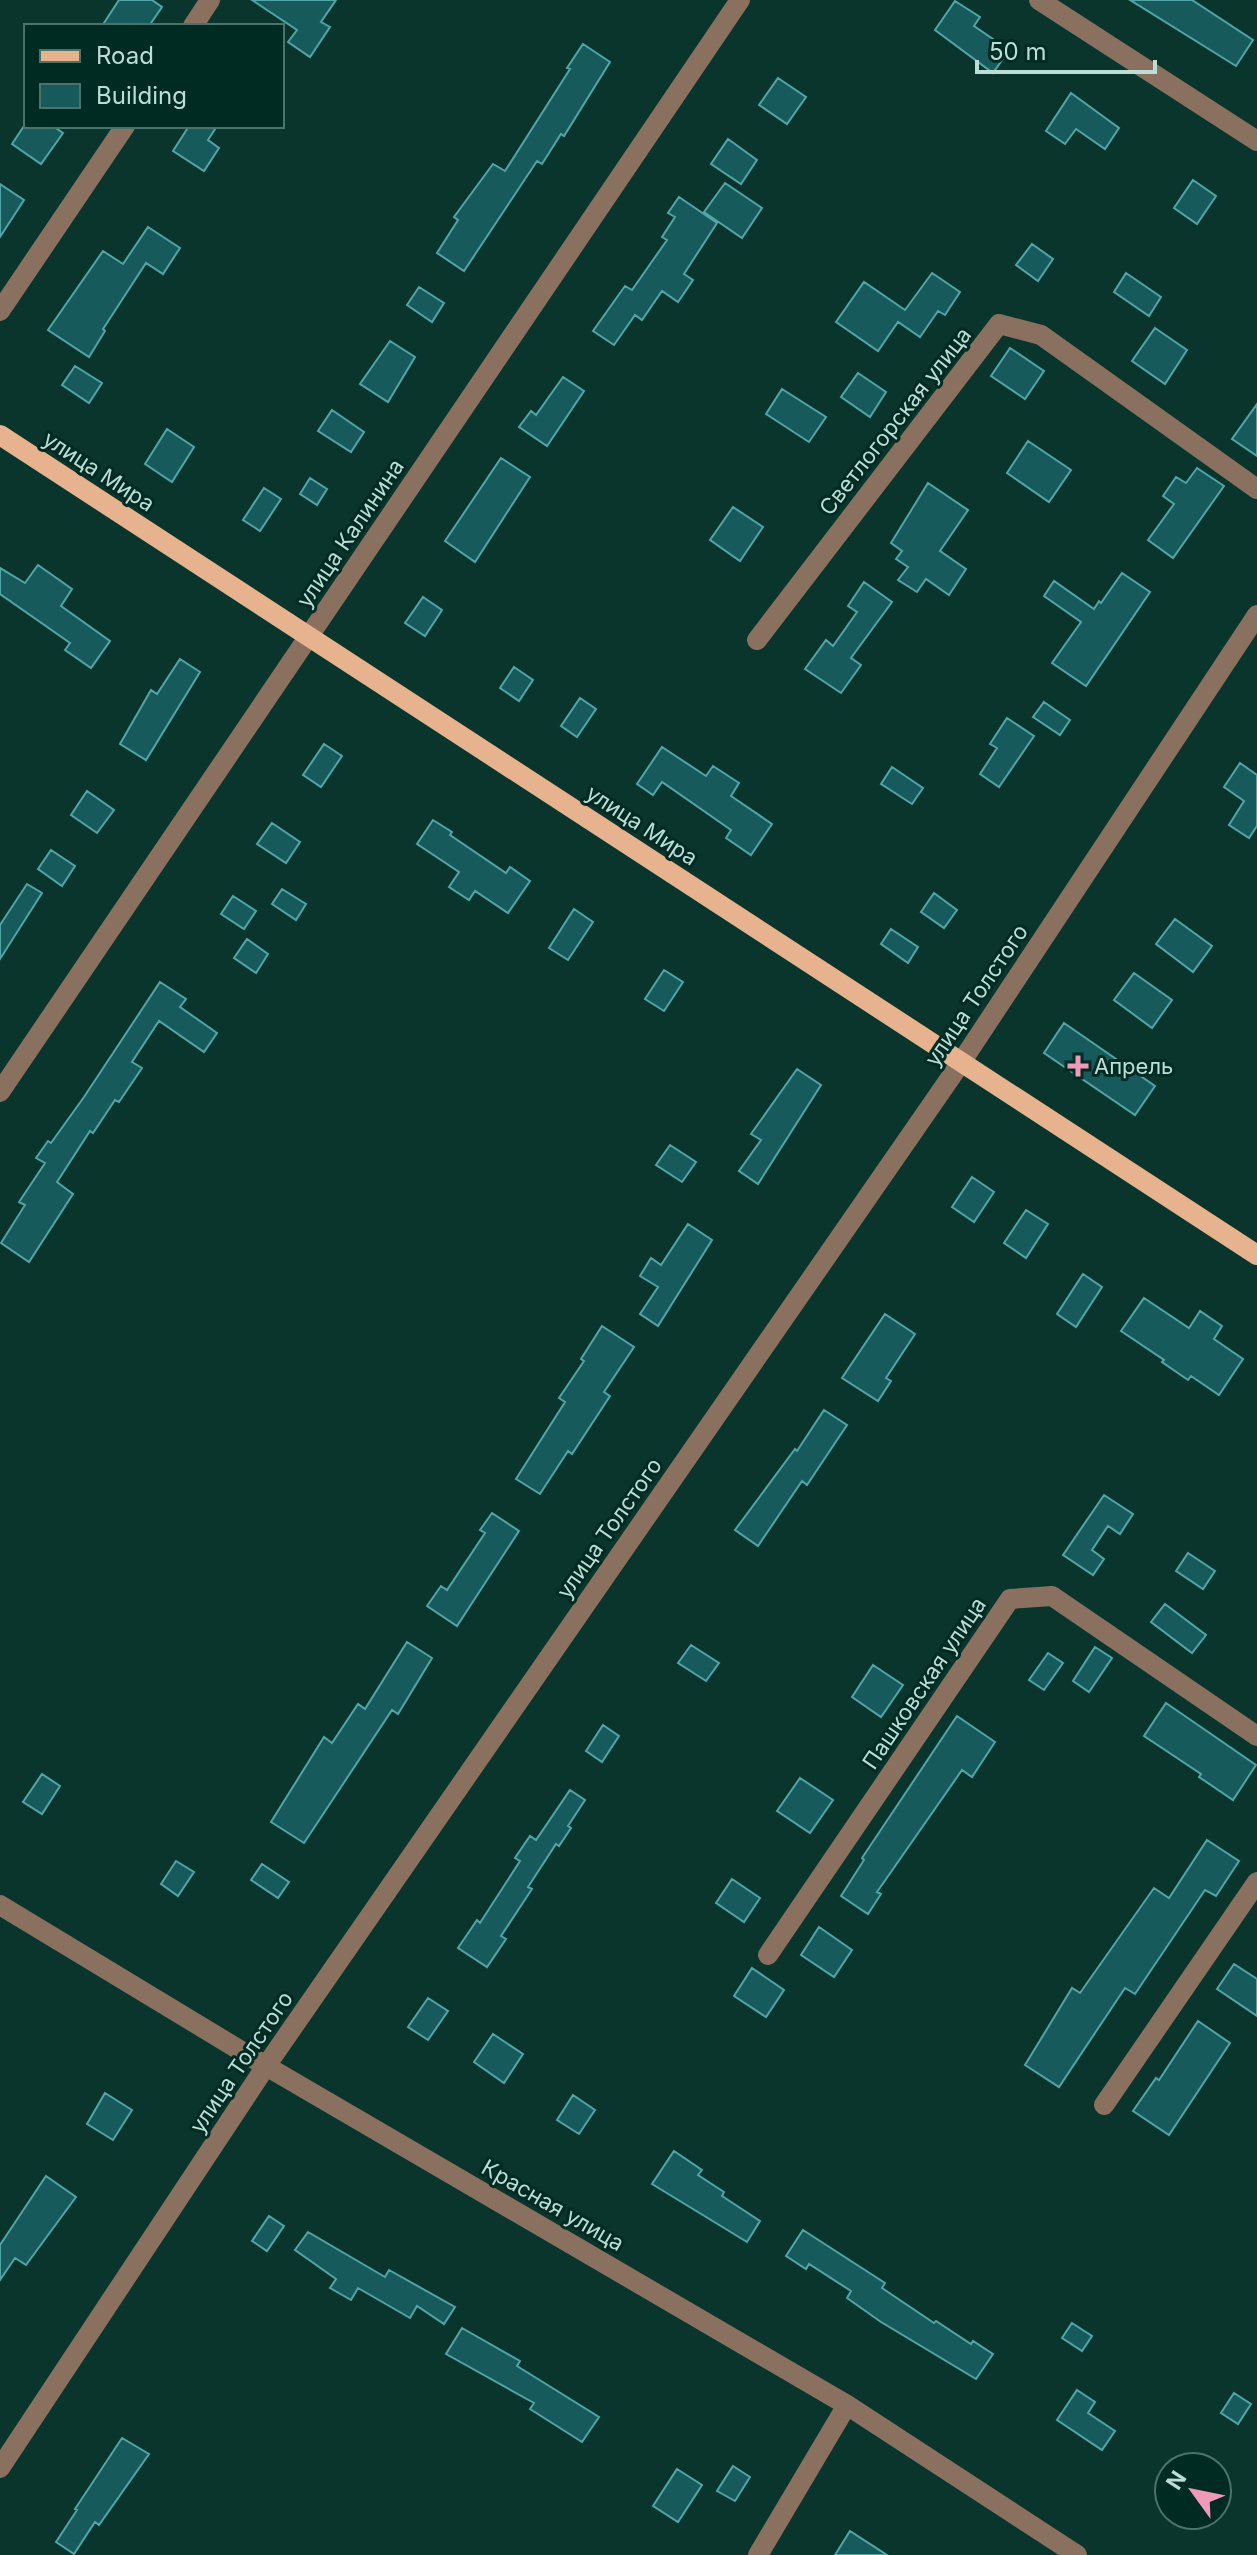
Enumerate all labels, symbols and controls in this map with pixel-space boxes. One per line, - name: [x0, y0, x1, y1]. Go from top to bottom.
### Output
- legend: [24, 24, 284, 128]
- scale bar: [977, 24, 1155, 74]
- text: 50 m: [989, 37, 1047, 66]
- text: Road: [96, 41, 154, 70]
- text: Building: [96, 81, 187, 110]
- street label: Светлогорская улица: [814, 322, 976, 520]
- street label: улица Мира: [38, 425, 160, 517]
- street label: улица Калинина: [291, 454, 409, 612]
- street label: улица Мира: [581, 779, 703, 871]
- street label: улица Толстого: [919, 919, 1033, 1071]
- place label: Апрель: [1094, 1053, 1173, 1079]
- marker: Апрель: [1069, 1057, 1087, 1075]
- street label: улица Толстого: [551, 1453, 667, 1603]
- street label: Пашковская улица: [857, 1592, 991, 1774]
- street label: улица Толстого: [184, 1986, 298, 2138]
- street label: Красная улица: [477, 2154, 629, 2256]
- north arrow: [1153, 2451, 1233, 2531]
- text: N: [1161, 2466, 1192, 2494]

